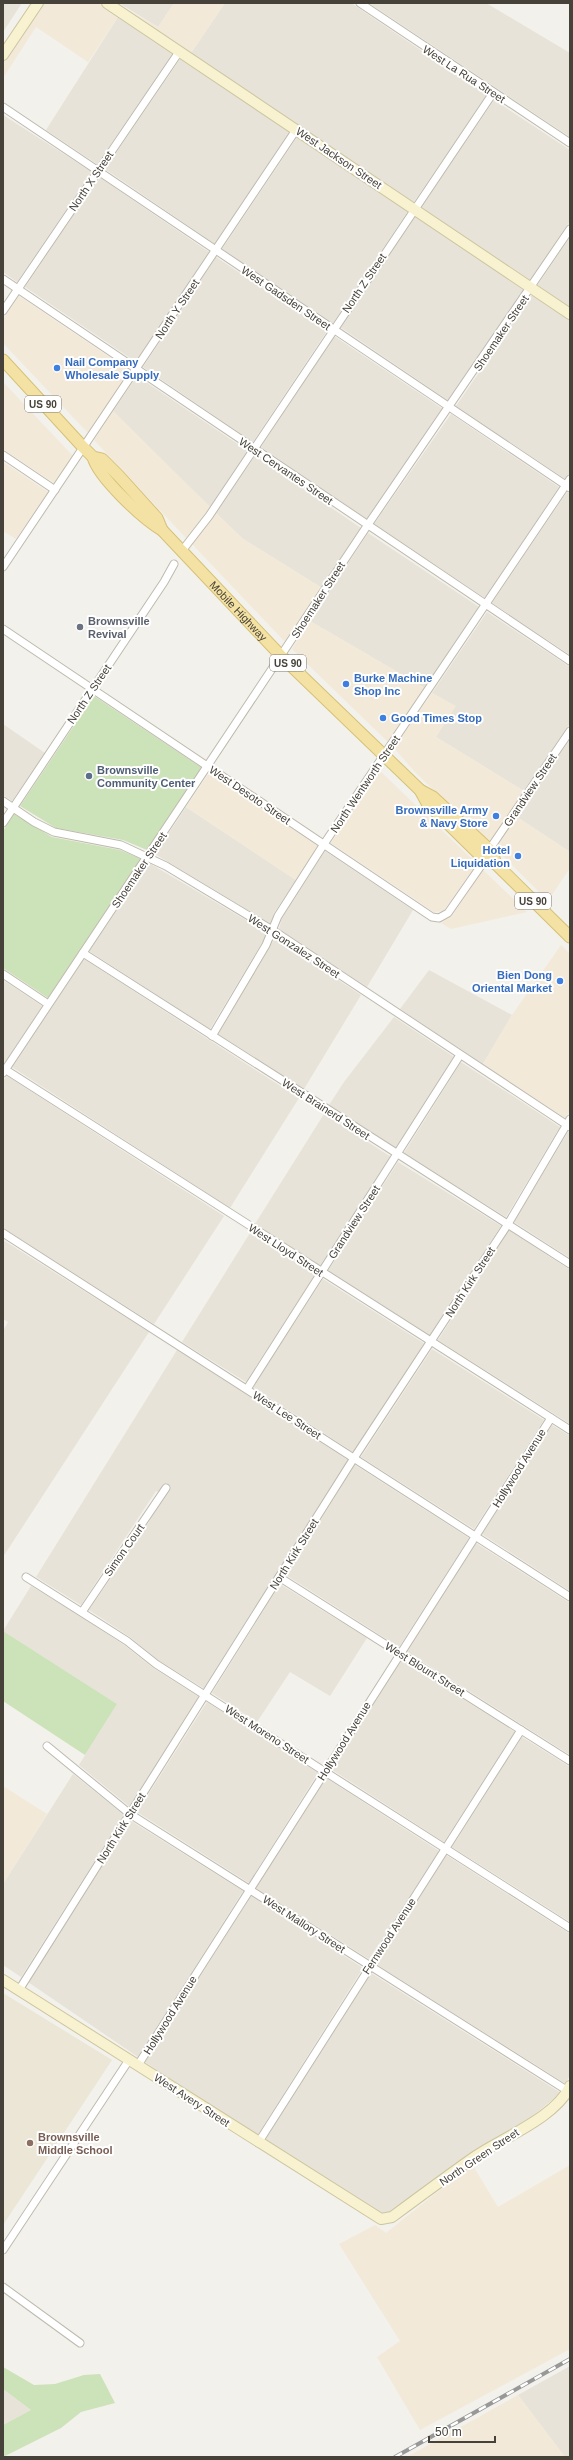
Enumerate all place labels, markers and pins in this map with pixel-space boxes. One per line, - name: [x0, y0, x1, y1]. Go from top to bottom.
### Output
- place label: Nail Company Wholesale Supply: [65, 356, 160, 381]
- marker: Nail Company Wholesale Supply: [52, 363, 62, 373]
- place label: Brownsville Revival: [88, 615, 150, 640]
- marker: Brownsville Revival: [75, 622, 85, 632]
- place label: Burke Machine Shop Inc: [354, 672, 432, 697]
- marker: Burke Machine Shop Inc: [341, 679, 351, 689]
- place label: Good Times Stop: [391, 712, 482, 724]
- marker: Good Times Stop: [378, 713, 388, 723]
- place label: Brownsville Community Center: [97, 764, 196, 789]
- marker: Brownsville Community Center: [84, 771, 94, 781]
- place label: Brownsville Army & Navy Store: [395, 804, 489, 829]
- marker: Brownsville Army & Navy Store: [491, 811, 501, 821]
- place label: Hotel Liquidation: [451, 844, 510, 869]
- marker: Hotel Liquidation: [513, 851, 523, 861]
- place label: Bien Dong Oriental Market: [472, 969, 552, 994]
- marker: Bien Dong Oriental Market: [555, 976, 565, 986]
- place label: Brownsville Middle School: [38, 2131, 113, 2156]
- marker: Brownsville Middle School: [25, 2138, 35, 2148]

